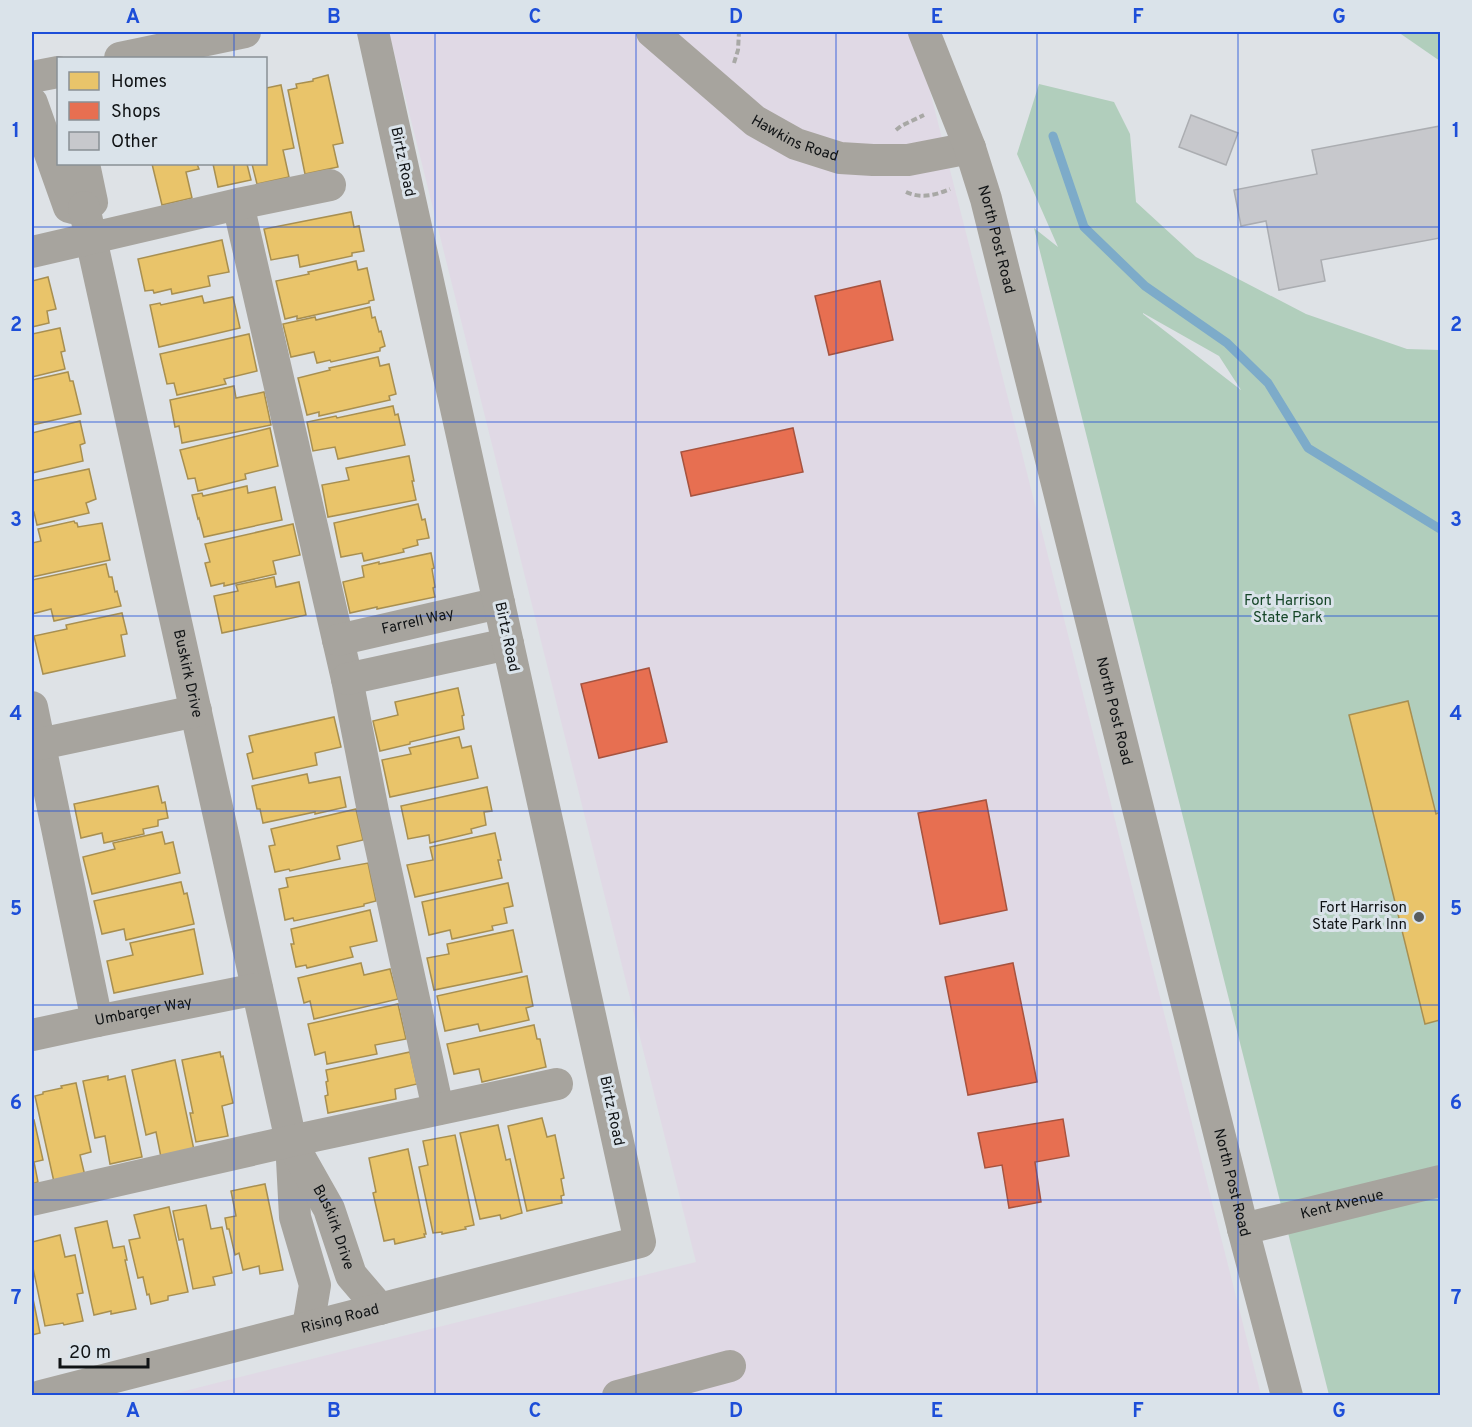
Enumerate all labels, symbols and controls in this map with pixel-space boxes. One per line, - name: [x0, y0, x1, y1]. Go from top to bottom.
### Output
- text: A: [126, 5, 140, 31]
- text: B: [327, 5, 341, 31]
- text: C: [529, 5, 541, 31]
- text: D: [729, 5, 743, 31]
- text: E: [931, 5, 943, 31]
- text: F: [1132, 5, 1144, 31]
- text: G: [1332, 5, 1346, 31]
- legend: [57, 57, 267, 165]
- text: Homes: [111, 71, 167, 94]
- text: Shops: [111, 101, 161, 124]
- street label: Hawkins Road: [748, 111, 841, 166]
- text: 1: [12, 119, 20, 145]
- text: 1: [1452, 119, 1460, 145]
- street label: Birtz Road: [385, 125, 419, 199]
- text: Other: [111, 131, 158, 154]
- street label: North Post Road: [973, 183, 1019, 296]
- text: 2: [10, 313, 22, 339]
- text: 2: [1450, 313, 1462, 339]
- text: 3: [10, 508, 22, 534]
- text: 3: [1450, 508, 1462, 534]
- park label: Fort Harrison State Park: [1244, 592, 1332, 628]
- street label: Birtz Road: [489, 600, 523, 674]
- street label: Farrell Way: [380, 604, 456, 639]
- street label: Buskirk Drive: [168, 628, 206, 720]
- street label: North Post Road: [1091, 655, 1136, 767]
- text: 4: [10, 702, 22, 728]
- text: 4: [1450, 702, 1462, 728]
- text: 5: [10, 897, 22, 923]
- text: 5: [1450, 897, 1462, 923]
- place label: Fort Harrison State Park Inn: [1312, 899, 1407, 935]
- marker: Fort Harrison State Park Inn: [1412, 910, 1426, 924]
- street label: Umbarger Way: [93, 993, 194, 1031]
- street label: Birtz Road: [594, 1074, 628, 1148]
- text: 6: [10, 1091, 22, 1117]
- text: 6: [1450, 1091, 1462, 1117]
- street label: North Post Road: [1209, 1126, 1254, 1239]
- street label: Buskirk Drive: [308, 1182, 358, 1273]
- street label: Kent Avenue: [1299, 1186, 1386, 1224]
- text: 7: [11, 1286, 21, 1312]
- text: 7: [1451, 1286, 1461, 1312]
- street label: Rising Road: [299, 1300, 381, 1338]
- scale bar: [60, 1331, 148, 1369]
- text: 20 m: [69, 1342, 111, 1365]
- text: A: [126, 1399, 140, 1425]
- text: B: [327, 1399, 341, 1425]
- text: C: [529, 1399, 541, 1425]
- text: D: [729, 1399, 743, 1425]
- text: E: [931, 1399, 943, 1425]
- text: F: [1132, 1399, 1144, 1425]
- text: G: [1332, 1399, 1346, 1425]

